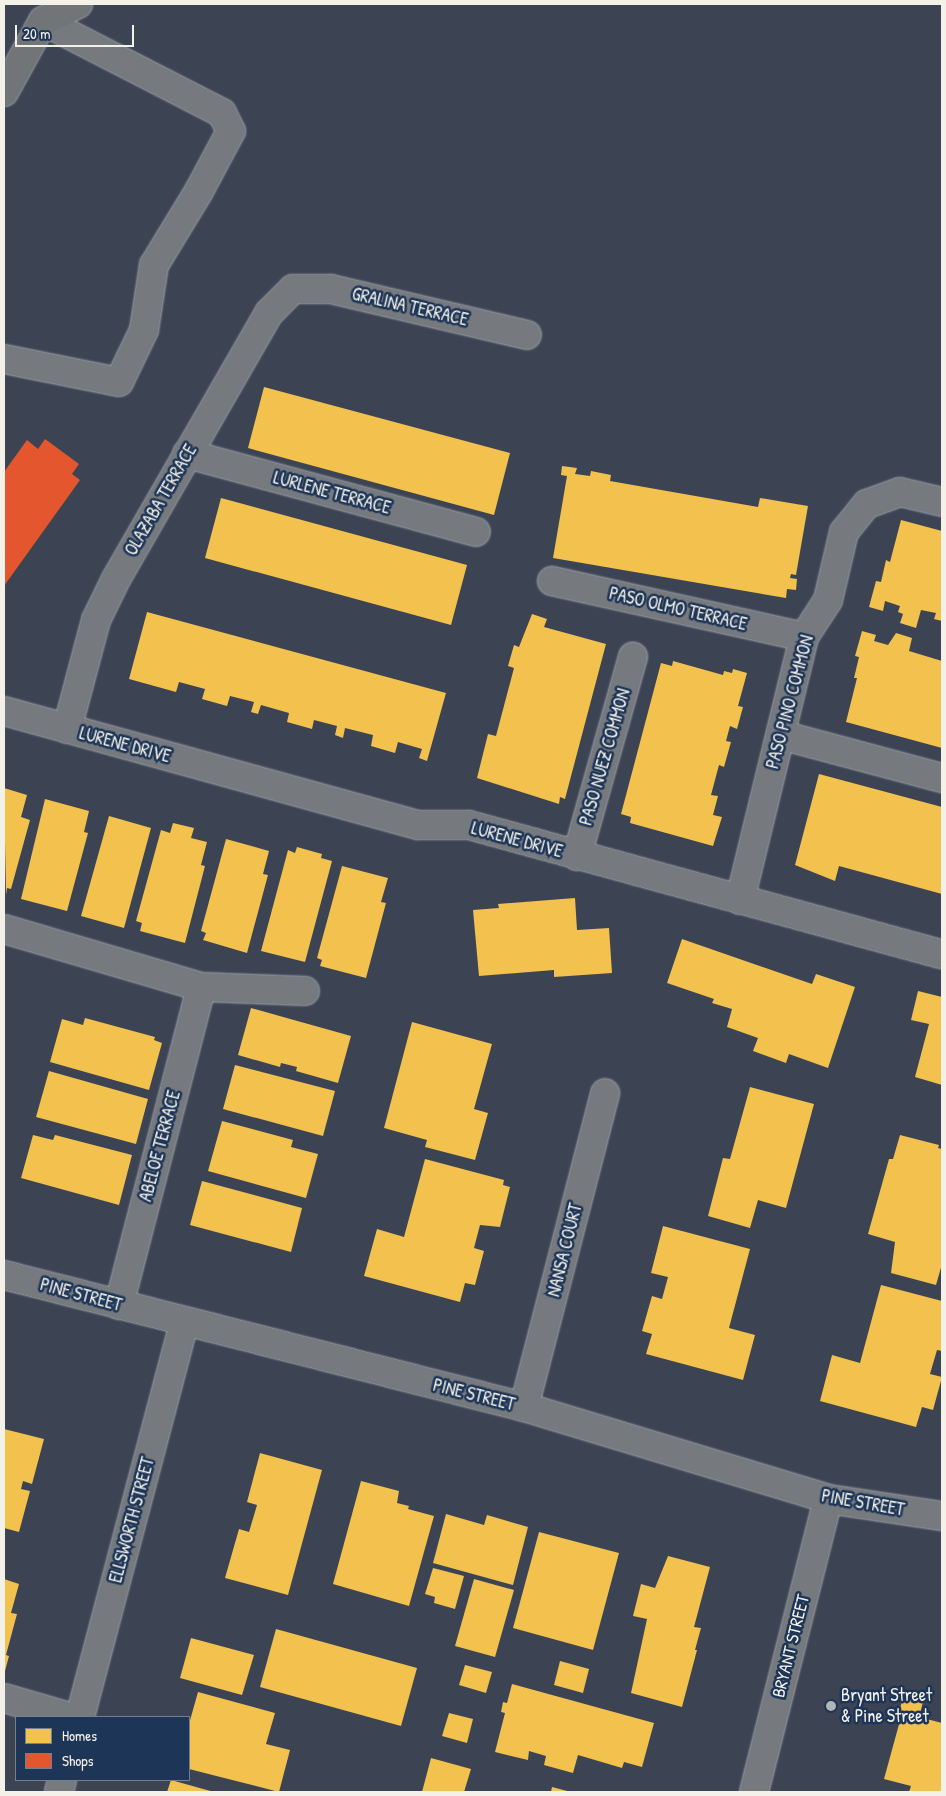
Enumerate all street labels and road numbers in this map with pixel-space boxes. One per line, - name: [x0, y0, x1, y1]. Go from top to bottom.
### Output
- street label: GRALINA TERRACE: [350, 283, 470, 331]
- street label: OLAZABA TERRACE: [120, 441, 202, 559]
- street label: LURLENE TERRACE: [271, 467, 393, 519]
- street label: PASO OLMO TERRACE: [607, 583, 749, 635]
- street label: PASO PINO COMMON: [762, 633, 818, 771]
- street label: PASO NUEZ COMMON: [575, 686, 635, 828]
- street label: LURENE DRIVE: [77, 722, 173, 768]
- street label: LURENE DRIVE: [469, 817, 565, 863]
- street label: ABELOE TERRACE: [135, 1088, 185, 1204]
- street label: NANSA COURT: [543, 1201, 587, 1299]
- street label: PINE STREET: [38, 1274, 124, 1316]
- street label: PINE STREET: [431, 1374, 517, 1416]
- street label: ELLSWORTH STREET: [105, 1455, 159, 1585]
- street label: PINE STREET: [820, 1485, 906, 1521]
- street label: BRYANT STREET: [768, 1592, 814, 1700]

